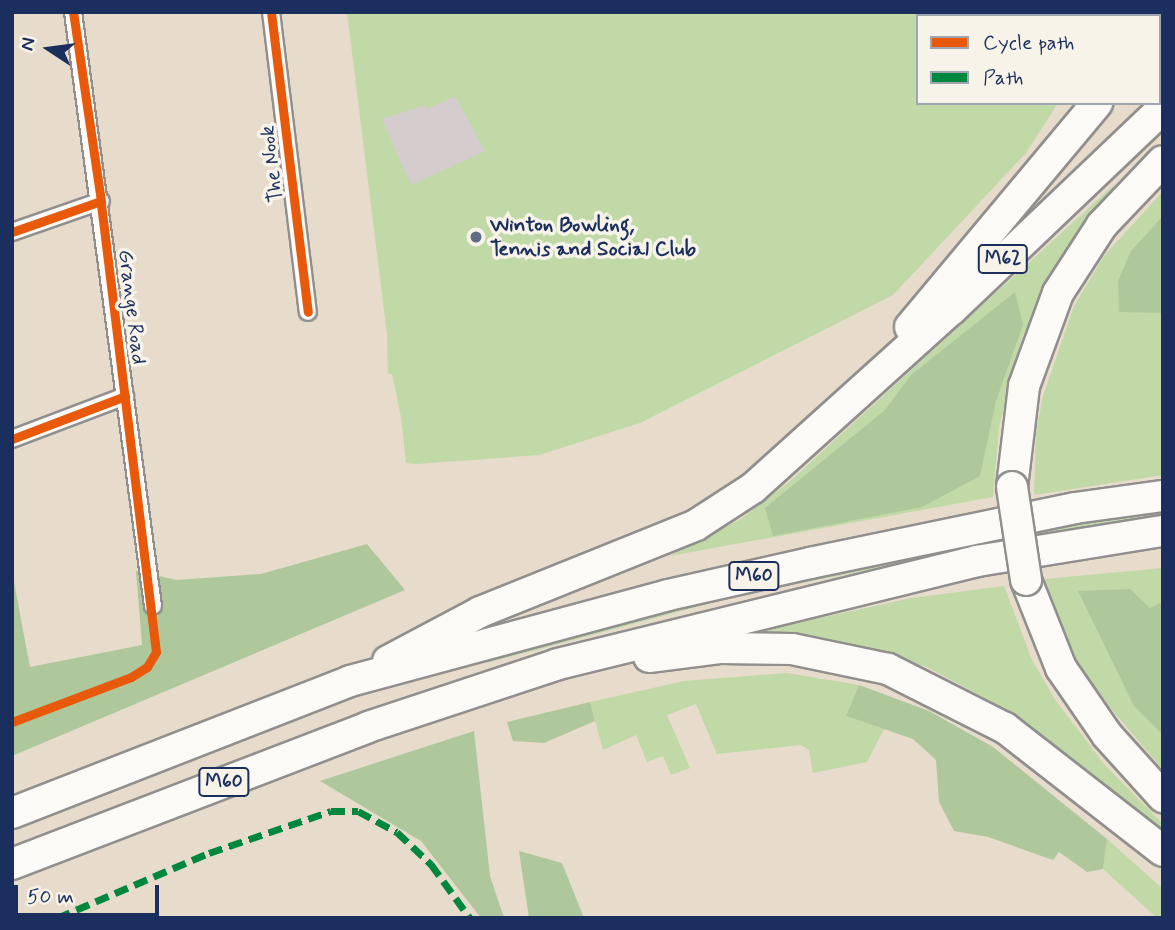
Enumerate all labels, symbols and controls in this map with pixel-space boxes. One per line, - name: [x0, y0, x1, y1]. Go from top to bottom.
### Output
- north arrow: [14, 14, 84, 84]
- legend: [916, 14, 1161, 105]
- text: Cycle path: [983, 29, 1074, 57]
- text: N: [14, 35, 42, 53]
- text: Path: [983, 64, 1023, 92]
- street label: The Nook: [255, 123, 289, 205]
- place label: Winton Bowling, Tennis and Social Club: [490, 212, 693, 262]
- marker: Winton Bowling, Tennis and Social Club: [468, 229, 484, 245]
- road number: M62: [977, 244, 1029, 274]
- street label: Grange Road: [112, 248, 152, 366]
- road number: M60: [728, 561, 780, 592]
- road number: M60: [198, 766, 250, 797]
- scale bar: [18, 870, 163, 914]
- text: 50 m: [27, 883, 74, 911]

